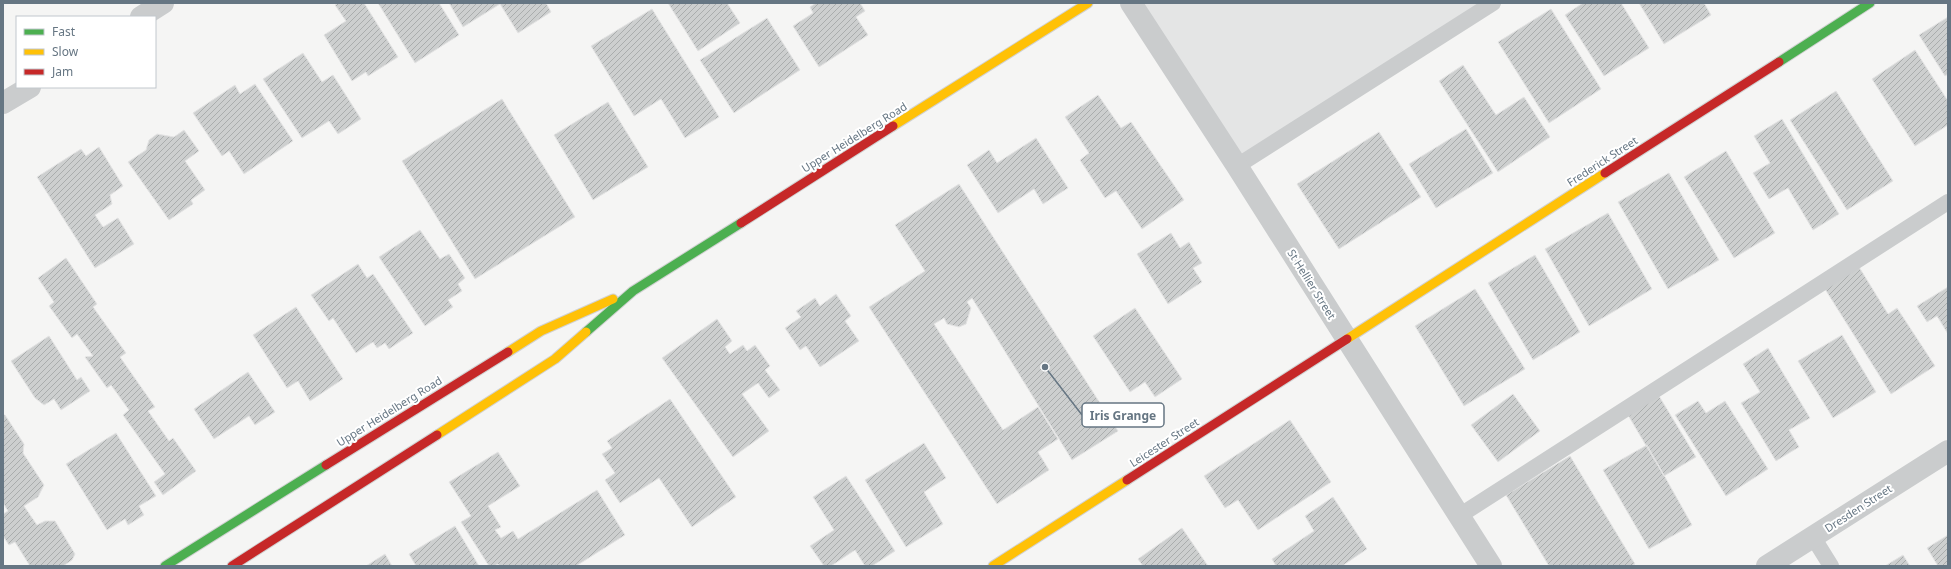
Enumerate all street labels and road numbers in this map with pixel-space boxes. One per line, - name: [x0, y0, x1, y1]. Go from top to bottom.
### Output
- street label: Upper Heidelberg Road: [798, 98, 910, 176]
- street label: Frederick Street: [1564, 133, 1640, 189]
- street label: St Hellier Street: [1284, 246, 1340, 322]
- street label: Upper Heidelberg Road: [333, 372, 445, 450]
- street label: Leicester Street: [1126, 414, 1202, 470]
- street label: Dresden Street: [1822, 481, 1894, 535]

